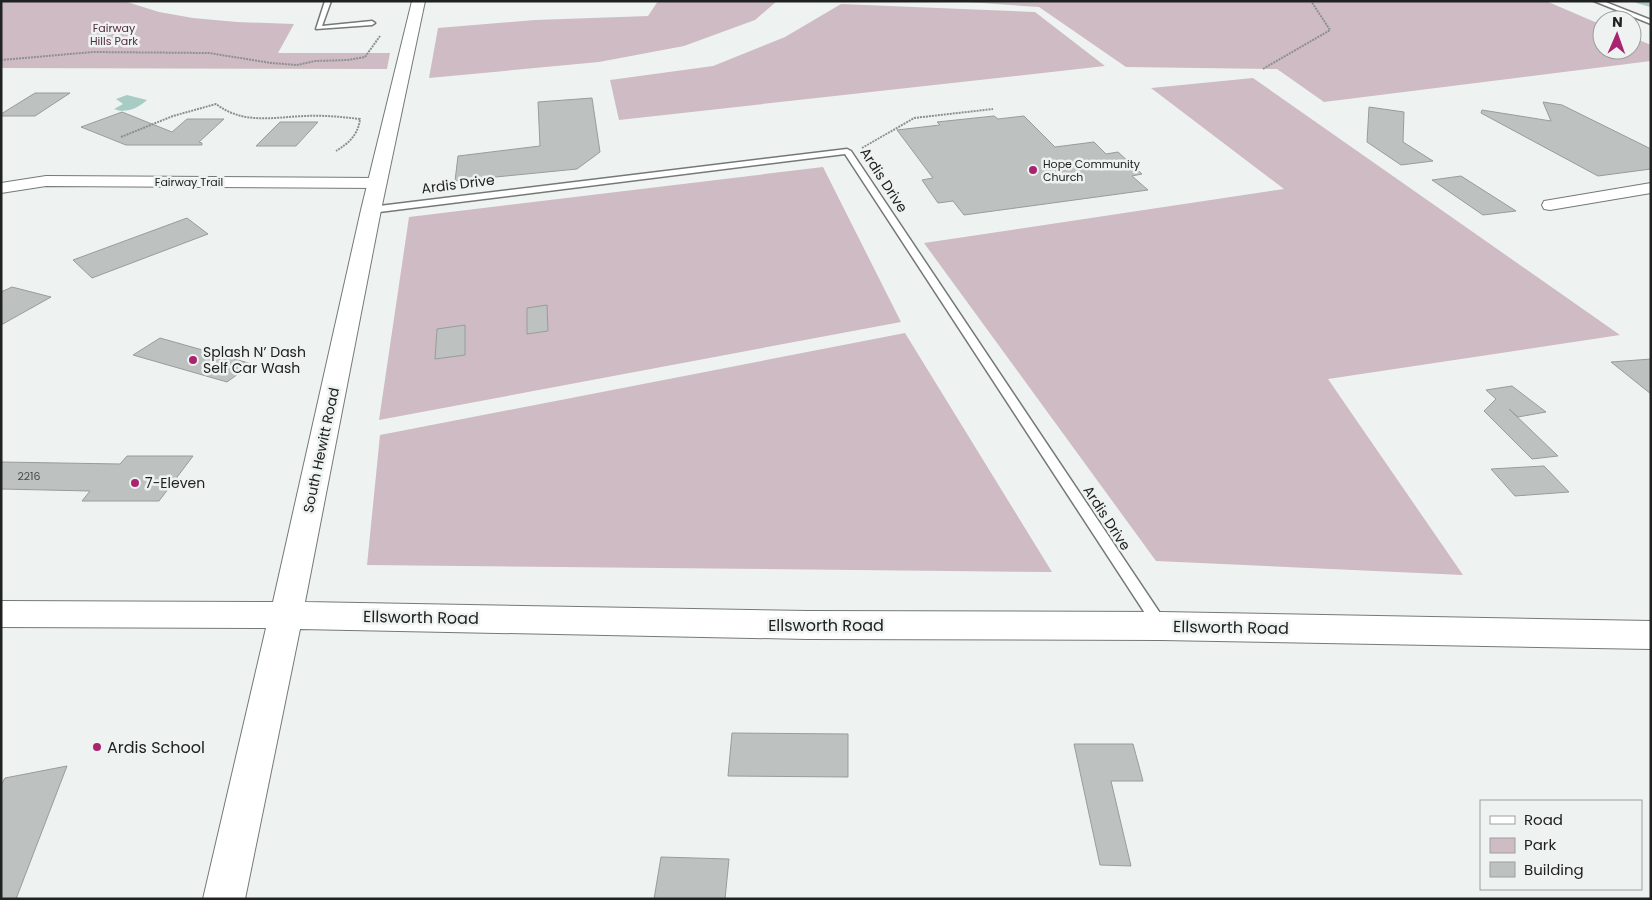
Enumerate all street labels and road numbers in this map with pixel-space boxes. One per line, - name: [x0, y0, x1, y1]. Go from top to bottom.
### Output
- street label: Ardis Drive: [856, 144, 913, 217]
- street label: Ardis Drive: [420, 170, 496, 198]
- street label: Fairway Trail: [155, 174, 223, 190]
- street label: South Hewitt Road: [298, 386, 344, 514]
- street label: Ardis Drive: [1079, 482, 1136, 555]
- street label: Ellsworth Road: [363, 605, 479, 630]
- street label: Ellsworth Road: [768, 614, 884, 637]
- street label: Ellsworth Road: [1173, 615, 1289, 640]

